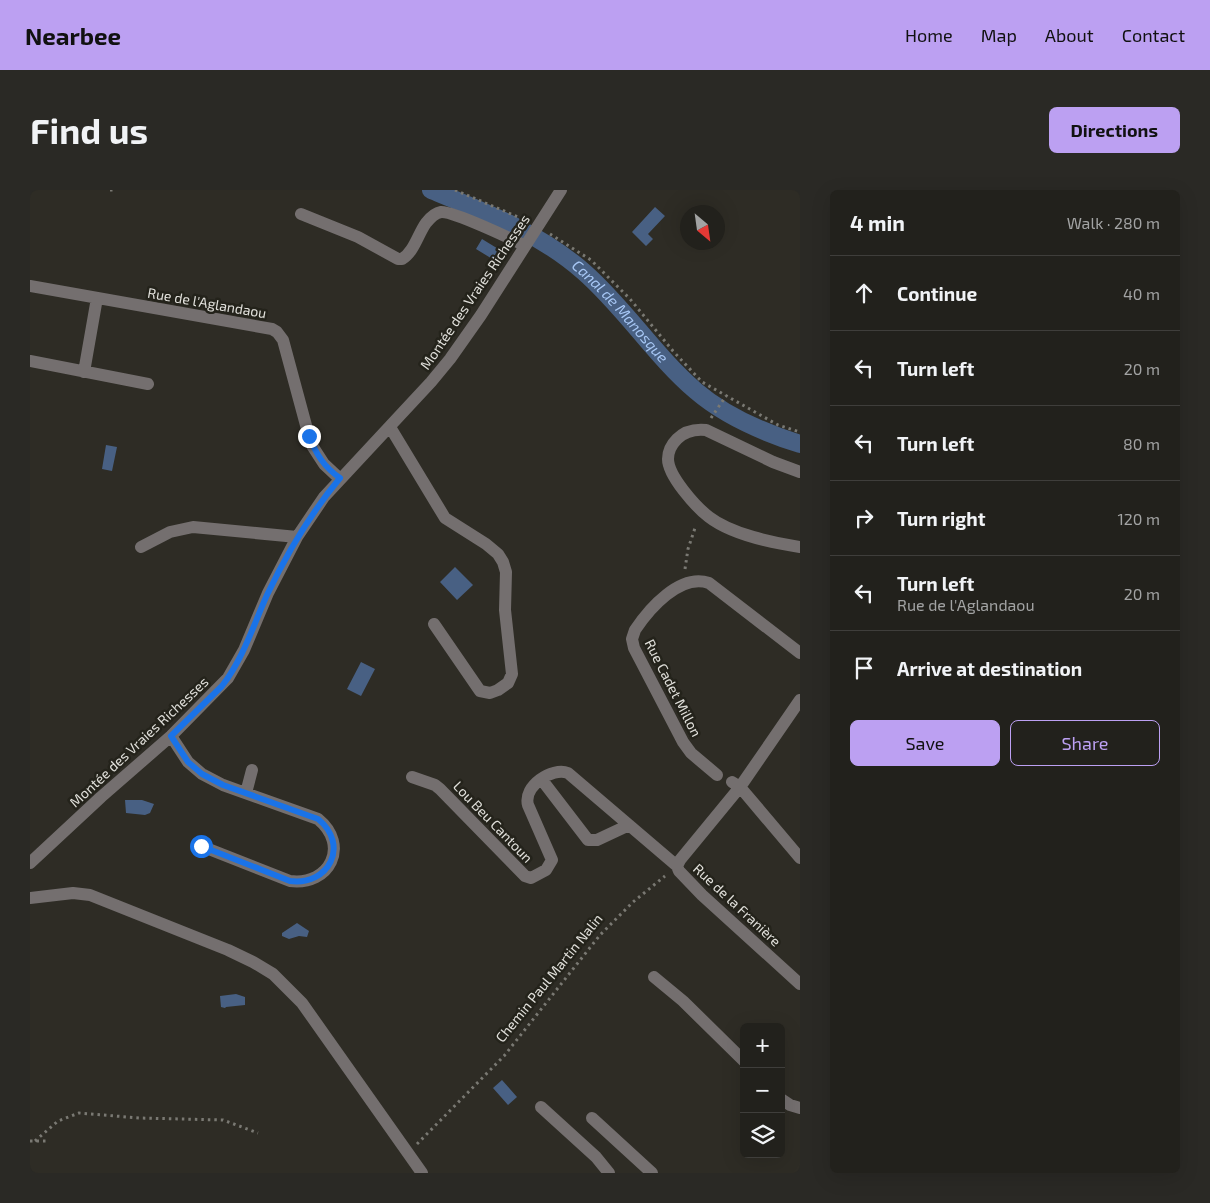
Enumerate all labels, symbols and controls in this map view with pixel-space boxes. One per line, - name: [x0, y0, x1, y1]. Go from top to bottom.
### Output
- text: Nearbee: [25, 21, 121, 50]
- text: Home: [905, 24, 953, 46]
- text: Map: [981, 24, 1017, 46]
- text: About: [1045, 24, 1094, 46]
- text: Contact: [1122, 24, 1185, 46]
- button: Directions: [1049, 107, 1180, 153]
- text: Find us: [30, 109, 148, 151]
- north arrow: [680, 205, 725, 250]
- text: 4 min: [850, 210, 905, 235]
- street label: Montée des Vraies Richesses: [416, 211, 533, 373]
- text: Walk · 280 m: [1067, 213, 1160, 232]
- water label: Canal de Manosque: [569, 256, 673, 366]
- icon: ahead: [850, 279, 878, 307]
- text: Continue: [897, 282, 977, 305]
- street label: Rue de l'Aglandaou: [146, 284, 268, 321]
- text: 40 m: [1123, 284, 1160, 303]
- icon: left: [850, 354, 878, 382]
- text: Turn left: [897, 357, 974, 380]
- text: 20 m: [1124, 359, 1160, 378]
- route end: [298, 425, 321, 448]
- icon: left: [850, 429, 878, 457]
- text: Turn left: [897, 432, 974, 455]
- text: 80 m: [1123, 434, 1160, 453]
- icon: right: [850, 504, 878, 532]
- text: Turn right: [897, 507, 985, 530]
- text: 120 m: [1117, 509, 1160, 528]
- text: Turn left: [897, 572, 974, 595]
- icon: left: [850, 579, 878, 607]
- text: 20 m: [1124, 584, 1160, 603]
- text: Rue de l'Aglandaou: [897, 595, 1035, 614]
- street label: Rue Cadet Millon: [642, 636, 705, 739]
- icon: arrive: [850, 654, 878, 682]
- text: Arrive at destination: [897, 657, 1082, 680]
- street label: Montée des Vraies Richesses: [66, 673, 212, 810]
- button: Save: [850, 720, 1000, 766]
- button: Share: [1010, 720, 1160, 766]
- street label: Lou Beu Cantoun: [450, 777, 537, 866]
- route start: [190, 835, 213, 858]
- street label: Rue de la Franière: [690, 860, 785, 950]
- street label: Chemin Paul Martin Nalin: [492, 910, 606, 1045]
- map controls: [740, 1023, 785, 1158]
- button: +: [740, 1023, 785, 1068]
- button: −: [740, 1068, 785, 1113]
- button: layers: [740, 1113, 785, 1158]

